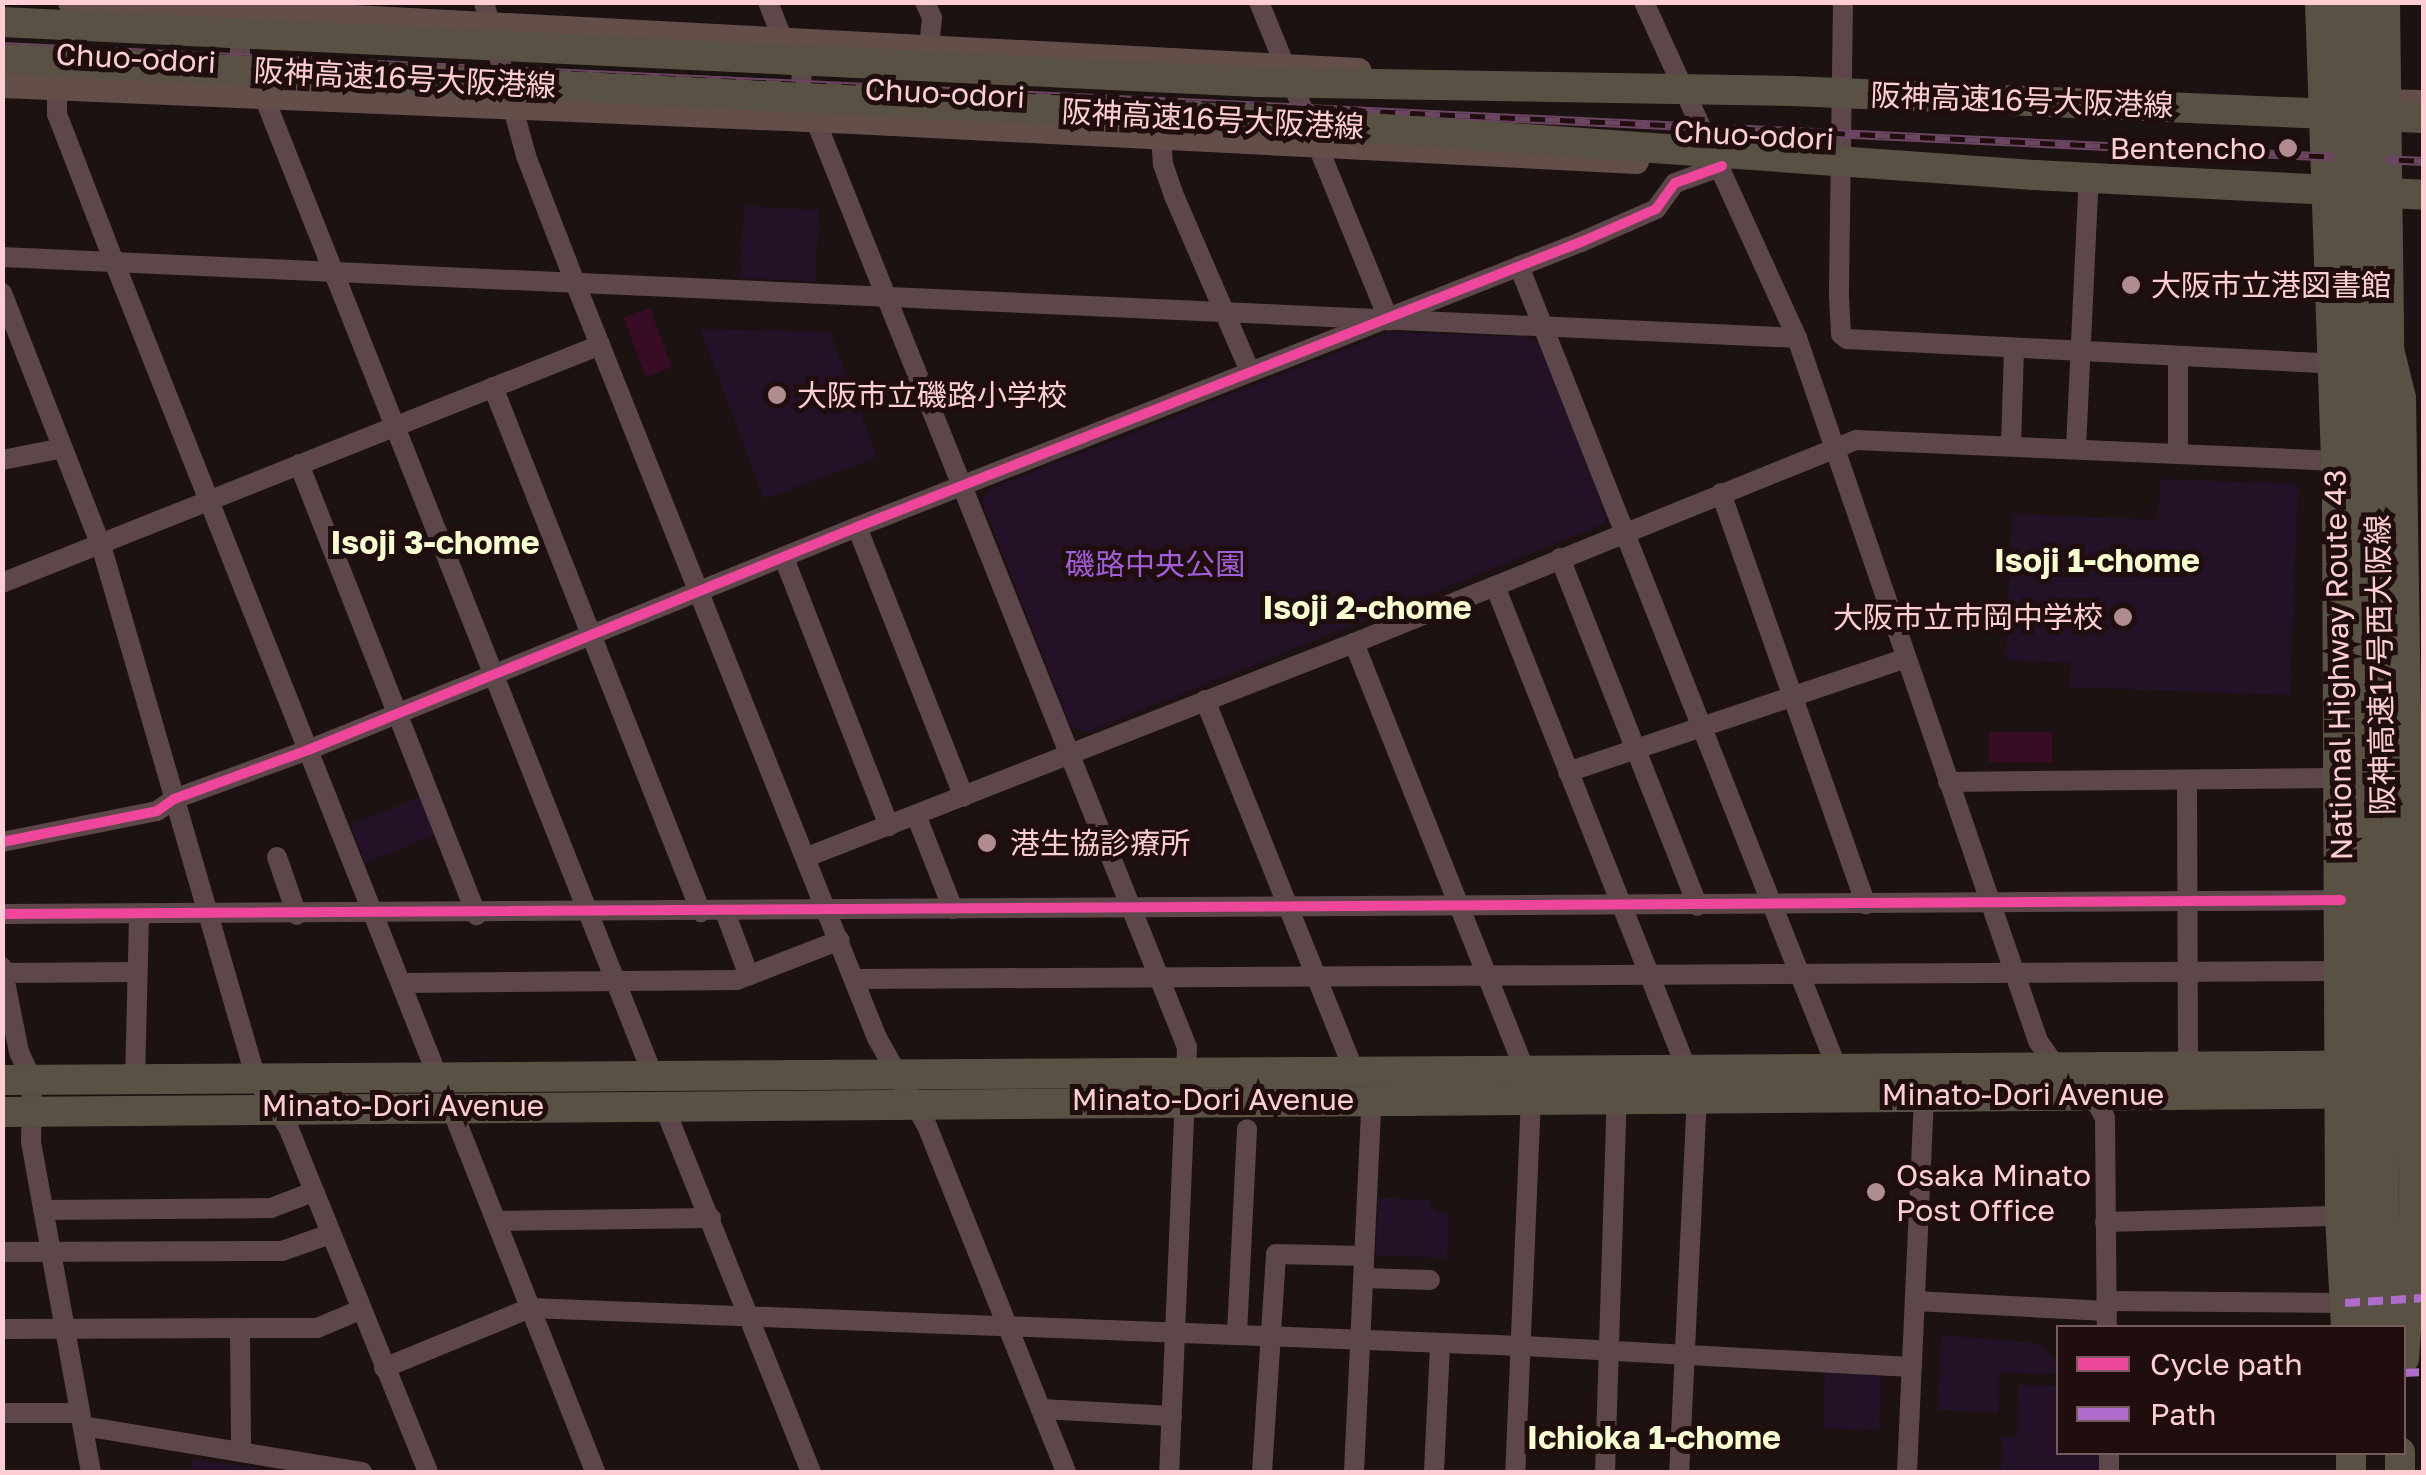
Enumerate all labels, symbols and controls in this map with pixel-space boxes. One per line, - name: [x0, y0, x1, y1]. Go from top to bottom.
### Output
- street label: Chuo-odori: [55, 36, 217, 80]
- street label: 阪神高速16号大阪港線: [253, 52, 557, 104]
- street label: Chuo-odori: [864, 71, 1026, 115]
- street label: 阪神高速16号大阪港線: [1870, 77, 2174, 123]
- street label: 阪神高速16号大阪港線: [1061, 93, 1365, 145]
- street label: Chuo-odori: [1673, 113, 1835, 157]
- place label: Bentencho: [2110, 130, 2266, 166]
- marker: Bentencho: [2275, 135, 2301, 161]
- place label: 大阪市立港図書館: [2151, 267, 2391, 303]
- marker: 大阪市立港図書館: [2120, 274, 2142, 296]
- place label: 大阪市立磯路小学校: [797, 377, 1067, 413]
- marker: 大阪市立磯路小学校: [766, 384, 788, 406]
- street label: National Highway Route 43: [2317, 469, 2359, 861]
- street label: 阪神高速17号西大阪線: [2359, 514, 2401, 816]
- district label: Isoji 3-chome: [330, 523, 540, 561]
- district label: Isoji 1-chome: [1994, 541, 2200, 579]
- park label: 磯路中央公園: [1065, 546, 1245, 582]
- district label: Isoji 2-chome: [1262, 588, 1472, 626]
- place label: 大阪市立市岡中学校: [1833, 599, 2103, 635]
- marker: 大阪市立市岡中学校: [2112, 606, 2134, 628]
- place label: 港生協診療所: [1010, 825, 1190, 861]
- marker: 港生協診療所: [974, 830, 1000, 856]
- street label: Minato-Dori Avenue: [1882, 1076, 2164, 1112]
- street label: Minato-Dori Avenue: [1072, 1081, 1354, 1117]
- street label: Minato-Dori Avenue: [262, 1087, 544, 1123]
- place label: Osaka Minato Post Office: [1896, 1157, 2091, 1228]
- marker: Osaka Minato Post Office: [1865, 1181, 1887, 1203]
- legend: [2056, 1325, 2406, 1455]
- text: Cycle path: [2150, 1346, 2303, 1382]
- text: Path: [2150, 1396, 2216, 1432]
- district label: Ichioka 1-chome: [1527, 1418, 1781, 1456]

